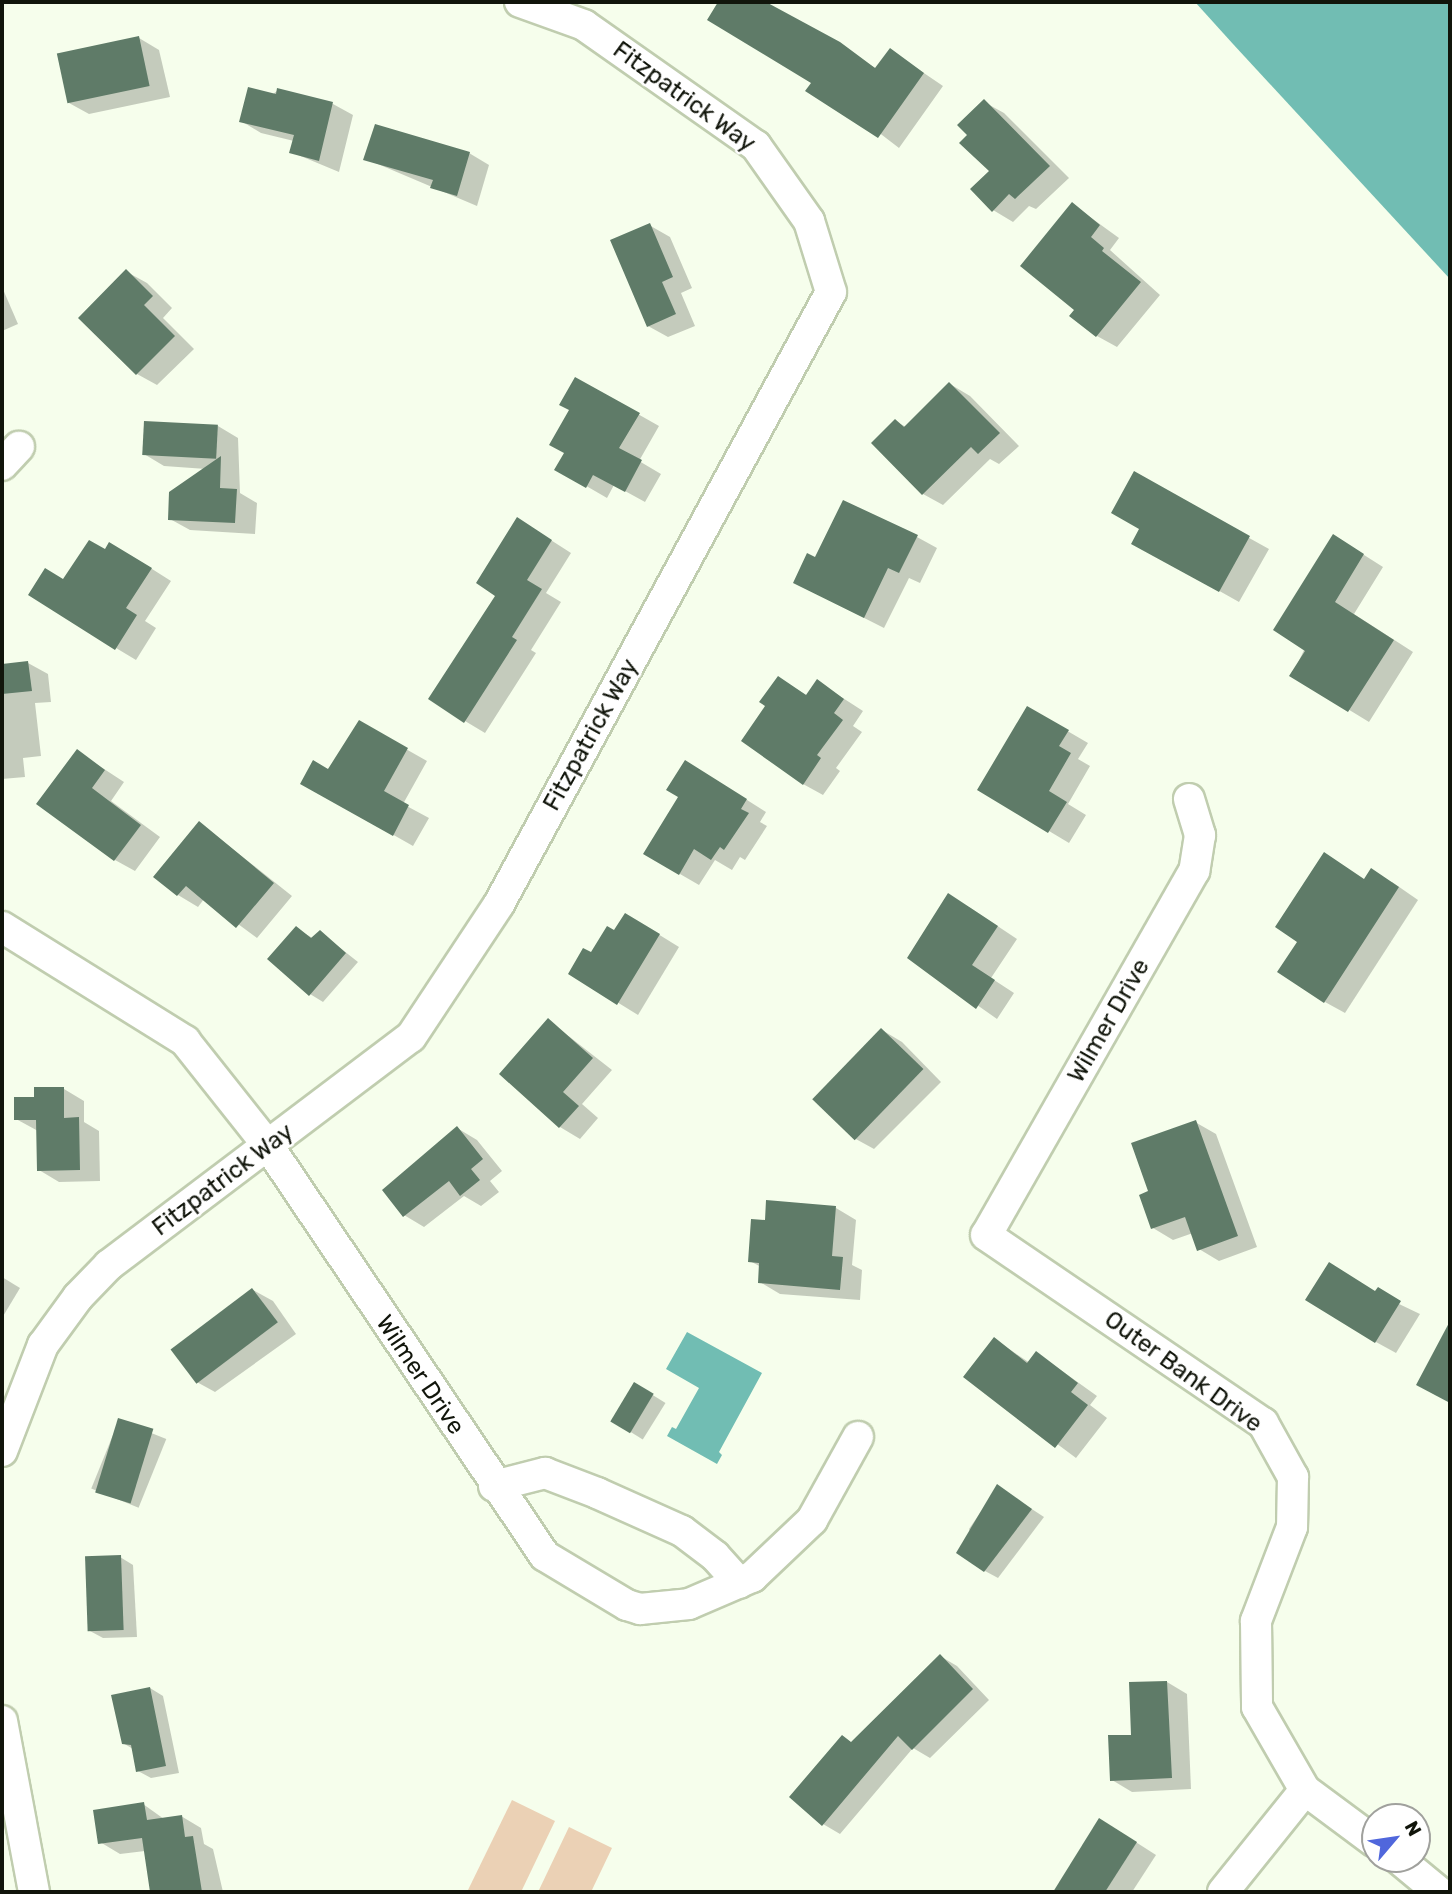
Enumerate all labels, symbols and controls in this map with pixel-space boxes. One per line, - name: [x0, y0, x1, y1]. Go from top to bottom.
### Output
- street label: Fitzpatrick Way: [607, 36, 761, 158]
- street label: Fitzpatrick Way: [537, 654, 645, 816]
- street label: Wilmer Drive: [1062, 954, 1156, 1088]
- street label: Fitzpatrick Way: [147, 1117, 299, 1243]
- street label: Outer Bank Drive: [1098, 1305, 1268, 1439]
- street label: Wilmer Drive: [369, 1310, 471, 1440]
- north arrow: [1361, 1803, 1431, 1873]
- text: N: [1400, 1817, 1426, 1840]

